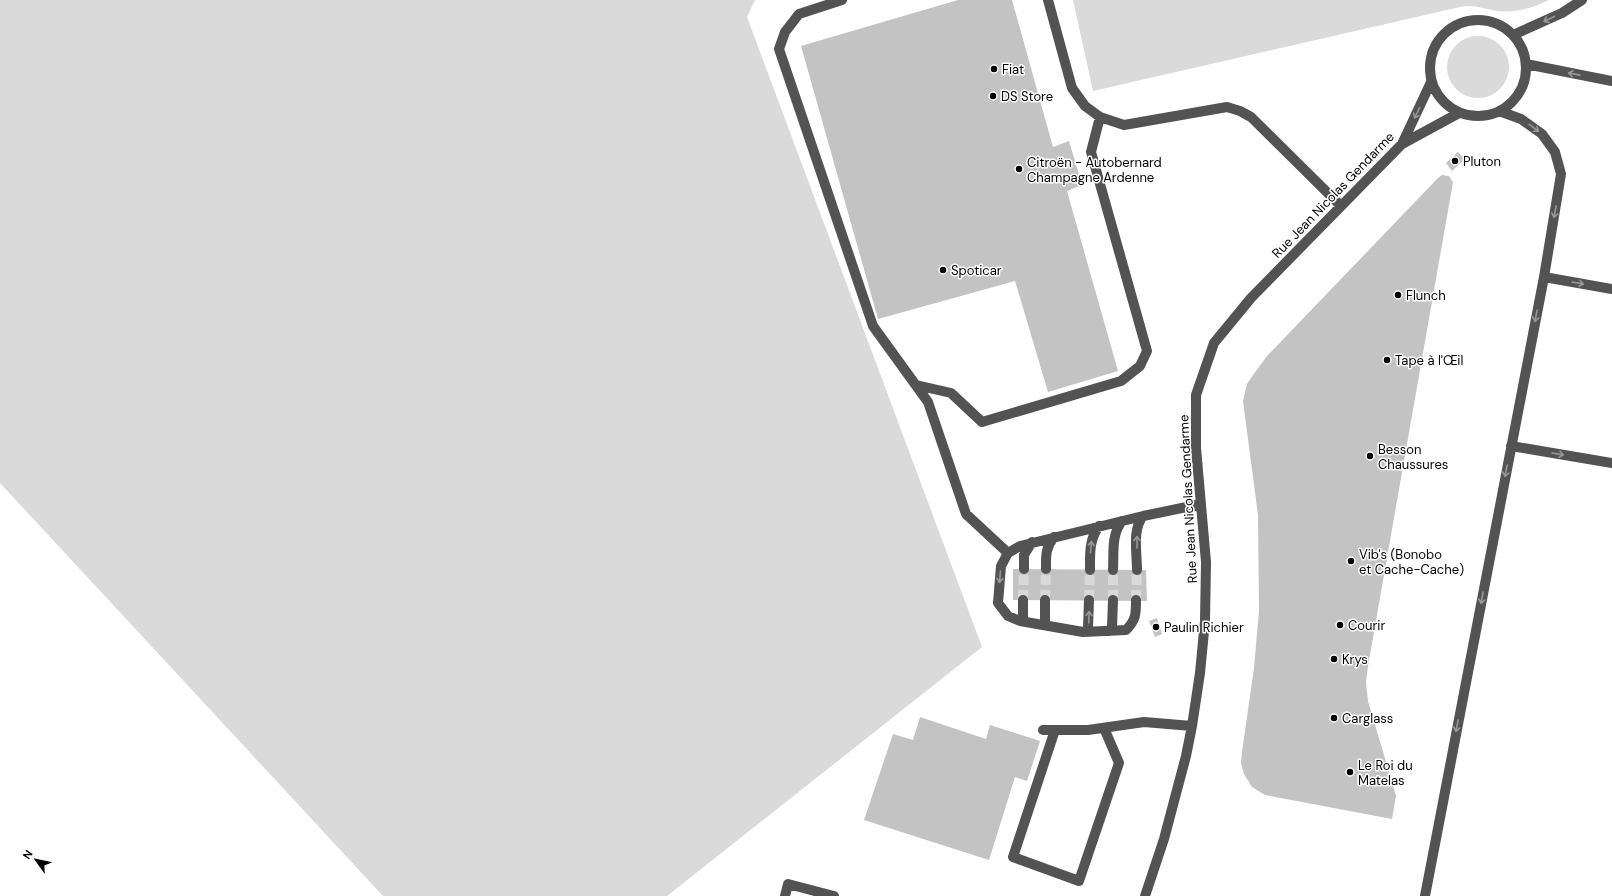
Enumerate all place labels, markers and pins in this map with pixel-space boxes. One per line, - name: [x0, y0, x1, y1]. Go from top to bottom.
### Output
- place label: Fiat: [1002, 61, 1024, 78]
- marker: Fiat: [989, 64, 999, 74]
- place label: DS Store: [1001, 88, 1053, 105]
- marker: DS Store: [988, 91, 998, 101]
- place label: Pluton: [1463, 153, 1501, 170]
- place label: Citroën - Autobernard Champagne Ardenne: [1027, 154, 1162, 186]
- marker: Pluton: [1450, 156, 1460, 166]
- marker: Citroën - Autobernard Champagne Ardenne: [1014, 164, 1024, 174]
- place label: Spoticar: [951, 262, 1002, 279]
- marker: Spoticar: [938, 265, 948, 275]
- place label: Flunch: [1406, 287, 1446, 304]
- marker: Flunch: [1393, 290, 1403, 300]
- place label: Tape à l'Œil: [1395, 352, 1463, 369]
- marker: Tape à l'Œil: [1382, 355, 1392, 365]
- place label: Besson Chaussures: [1378, 441, 1448, 473]
- marker: Besson Chaussures: [1365, 451, 1375, 461]
- place label: Vib's (Bonobo et Cache-Cache): [1359, 546, 1464, 578]
- marker: Vib's (Bonobo et Cache-Cache): [1346, 556, 1356, 566]
- place label: Courir: [1348, 617, 1385, 634]
- place label: Paulin Richier: [1164, 619, 1244, 636]
- marker: Courir: [1335, 620, 1345, 630]
- marker: Paulin Richier: [1151, 622, 1161, 632]
- place label: Krys: [1342, 651, 1368, 668]
- marker: Krys: [1329, 654, 1339, 664]
- place label: Carglass: [1342, 710, 1393, 727]
- marker: Carglass: [1329, 713, 1339, 723]
- place label: Le Roi du Matelas: [1358, 757, 1413, 789]
- marker: Le Roi du Matelas: [1345, 767, 1355, 777]

